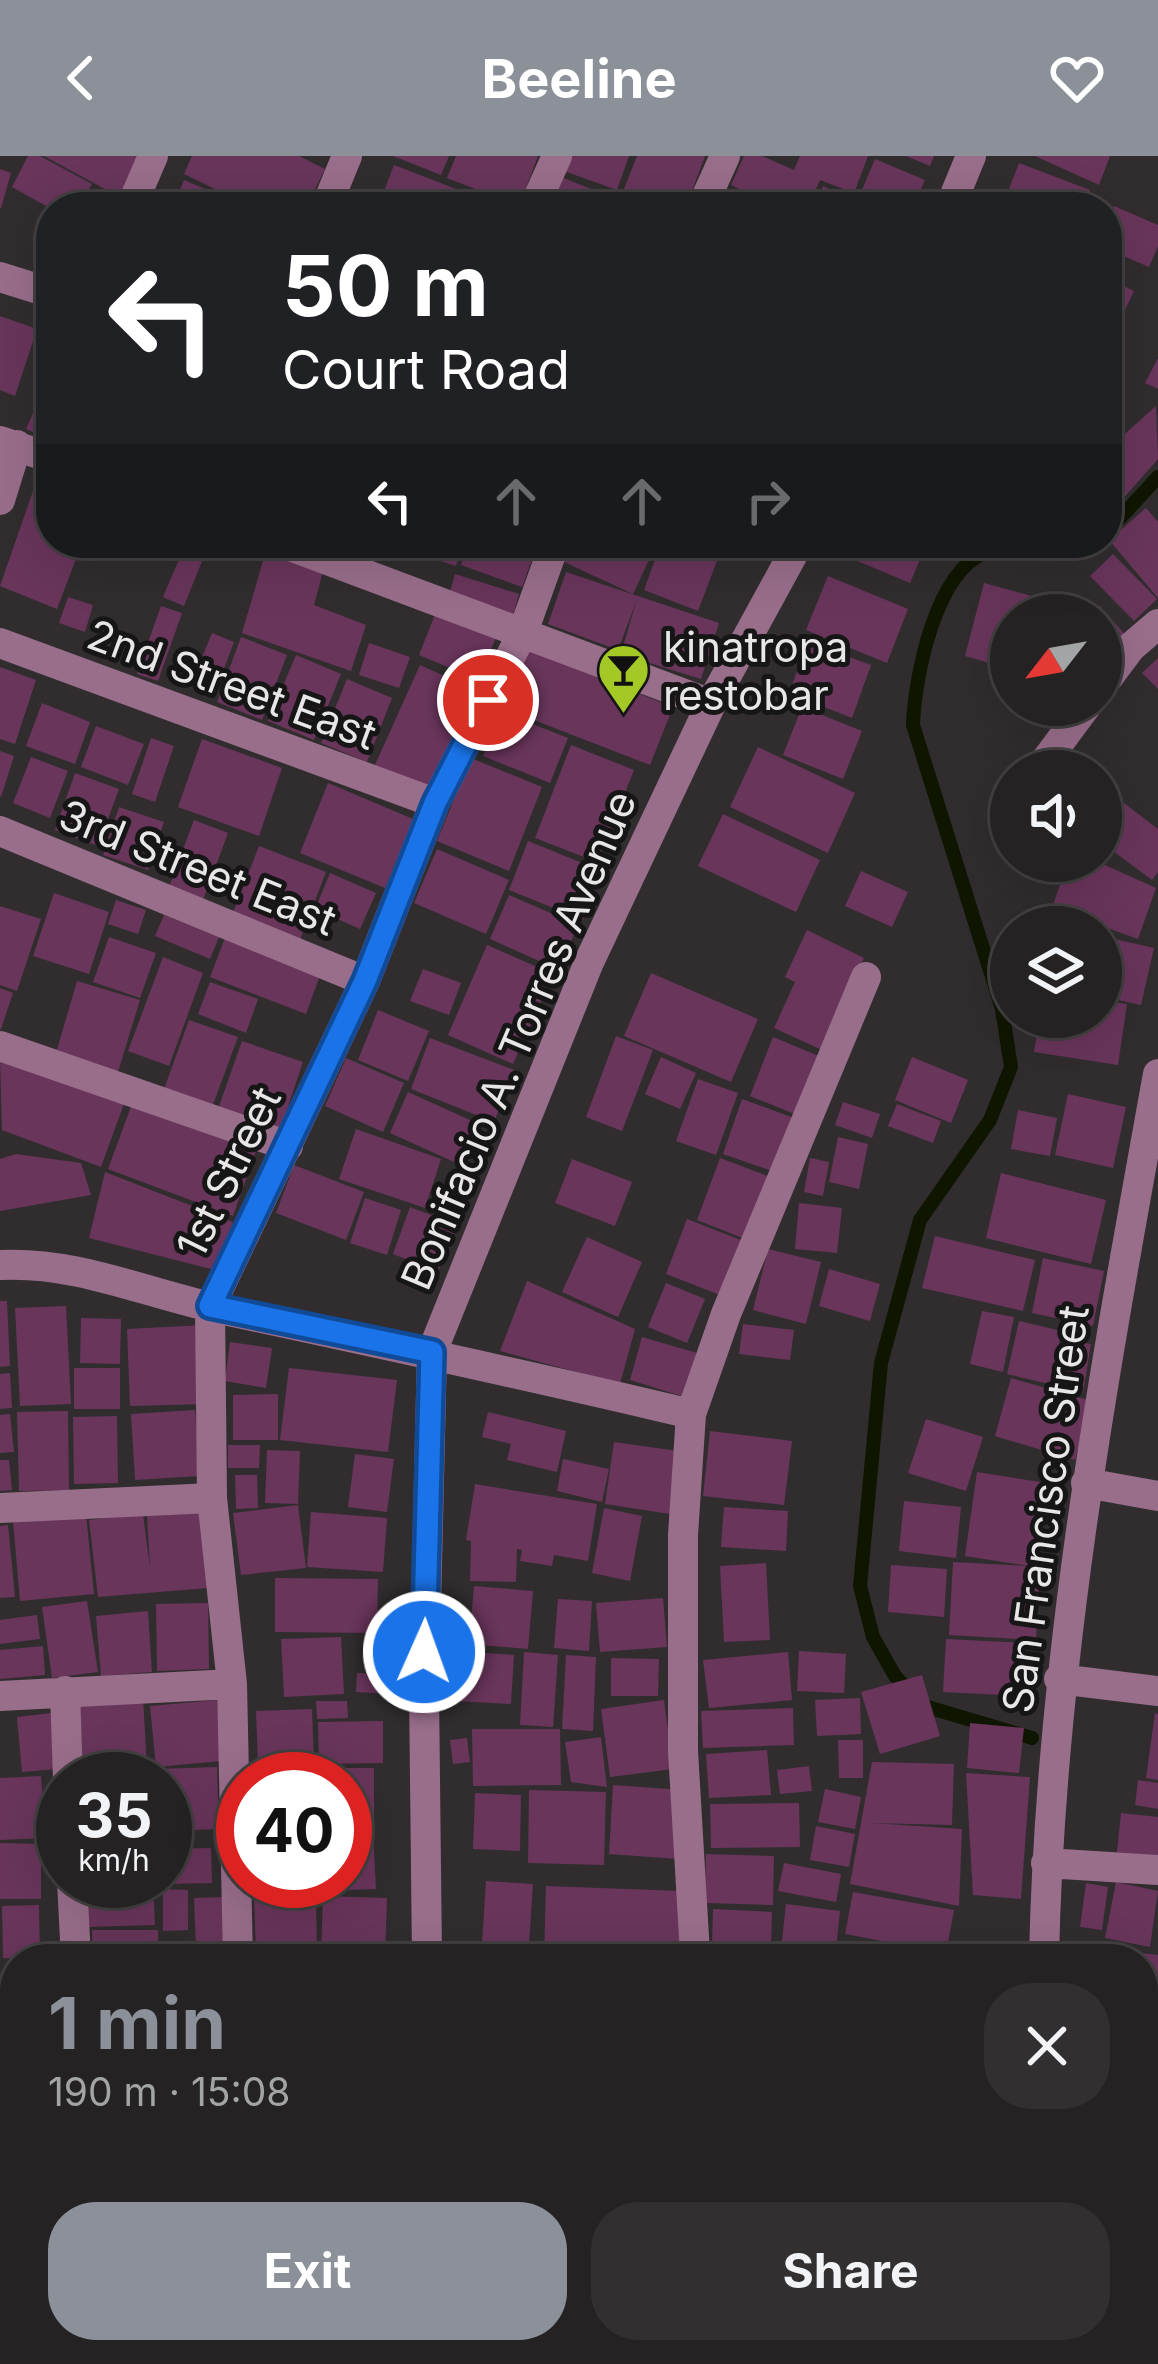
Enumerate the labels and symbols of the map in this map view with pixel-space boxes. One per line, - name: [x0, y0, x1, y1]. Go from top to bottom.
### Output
- north arrow: [990, 594, 1122, 726]
- street label: 2nd Street East: [81, 608, 383, 760]
- place label: kinatropa restobar: [663, 621, 848, 720]
- bar icon: kinatropa restobar: [596, 642, 652, 716]
- pin: [437, 649, 539, 751]
- street label: Bonifacio A. Torres Avenue: [390, 783, 646, 1297]
- street label: 3rd Street East: [52, 788, 344, 946]
- street label: 1st Street: [165, 1078, 291, 1266]
- street label: San Francisco Street: [991, 1302, 1099, 1716]
- position arrow: [361, 1589, 487, 1715]
- speed limit sign: 40: [216, 1752, 372, 1908]

